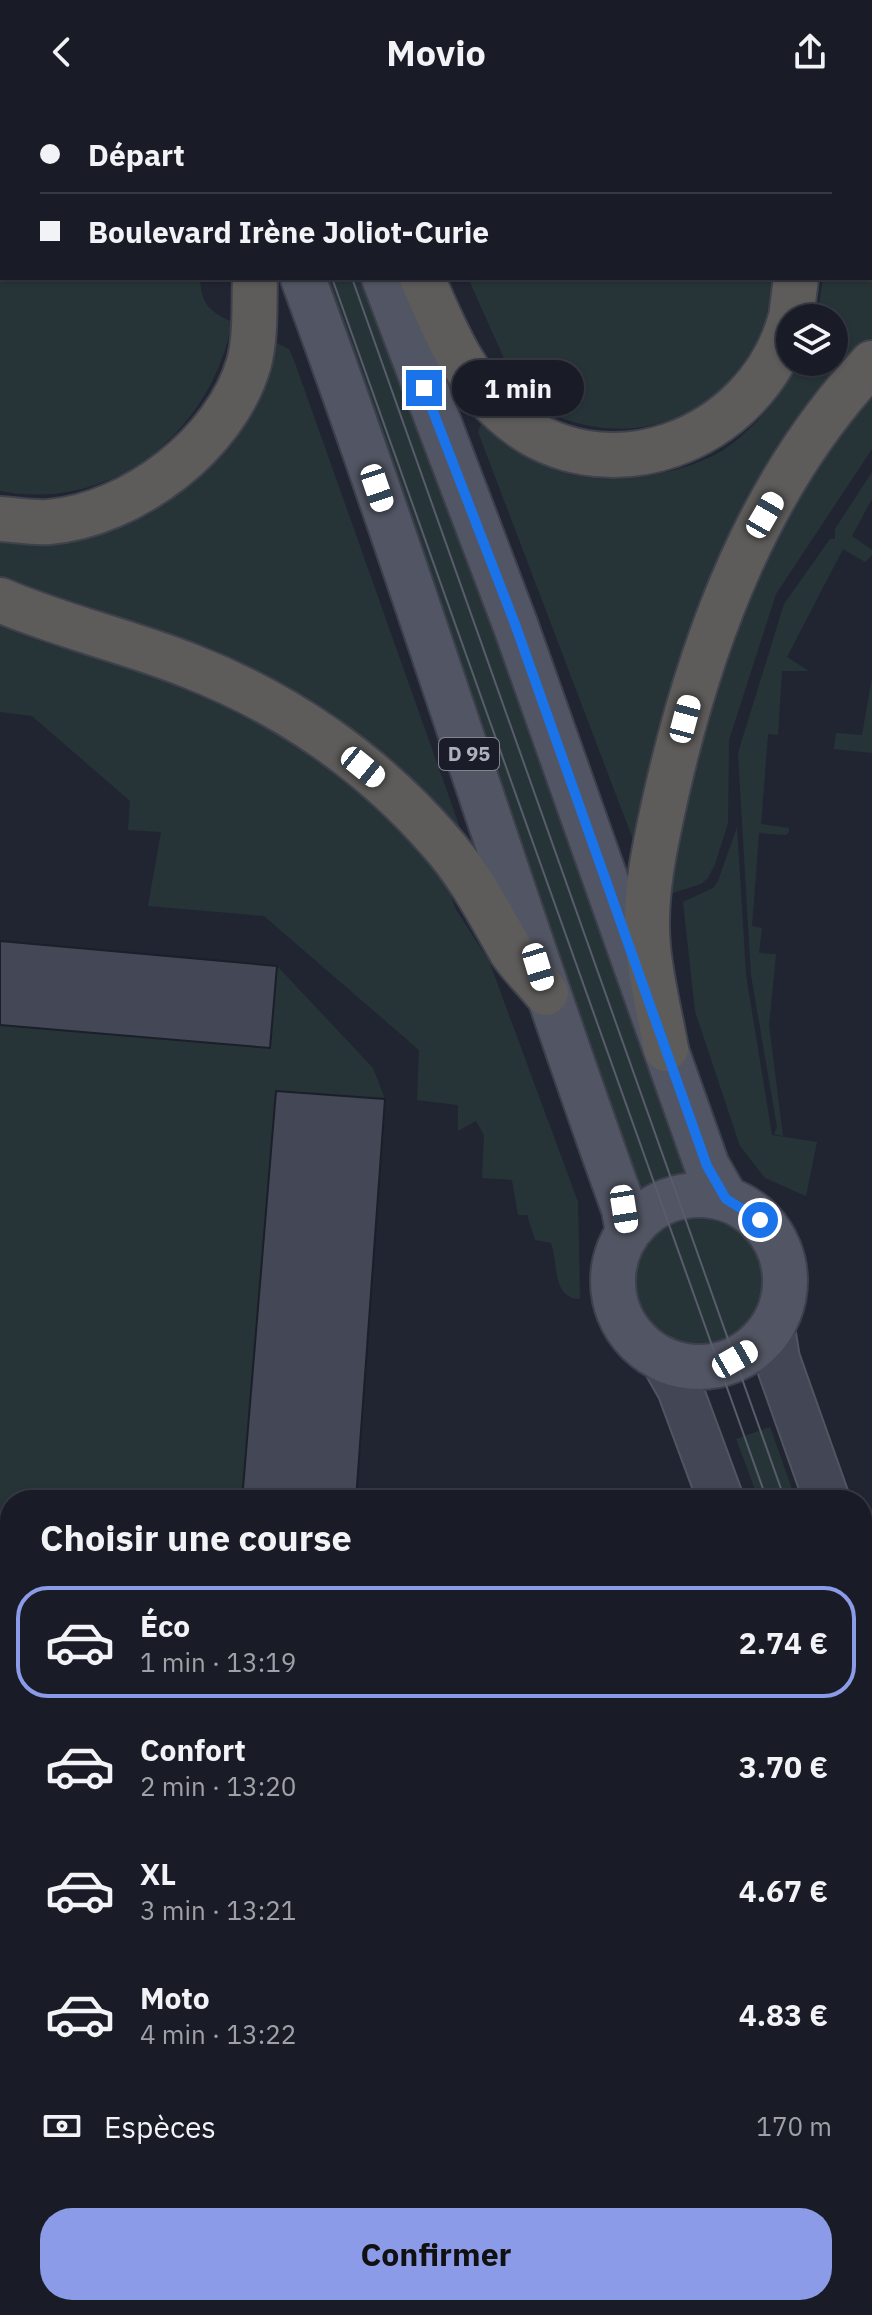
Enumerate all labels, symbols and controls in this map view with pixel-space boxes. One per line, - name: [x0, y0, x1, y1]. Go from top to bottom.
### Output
- text: Movio: [386, 29, 486, 76]
- icon: back: [40, 30, 84, 74]
- icon: share: [788, 30, 832, 74]
- text: Départ: [88, 135, 185, 174]
- text: Boulevard Irène Joliot-Curie: [88, 212, 489, 251]
- map controls: [776, 304, 848, 376]
- button: layers: [776, 304, 848, 376]
- callout: 1 min: [452, 360, 584, 416]
- route end: [406, 370, 442, 406]
- text: 1 min: [484, 371, 552, 405]
- car: [358, 461, 396, 515]
- car: [743, 488, 787, 542]
- car: [667, 693, 703, 745]
- road number: D 95: [439, 738, 499, 770]
- car: [337, 743, 389, 791]
- car: [520, 941, 556, 993]
- car: [608, 1183, 640, 1235]
- route start: [742, 1202, 778, 1238]
- car: [708, 1337, 762, 1381]
- text: Choisir une course: [40, 1514, 352, 1561]
- icon: car: [44, 1606, 116, 1678]
- text: Éco: [140, 1606, 190, 1645]
- text: 2.74 €: [739, 1623, 828, 1662]
- text: 1 min · 13:19: [140, 1645, 296, 1679]
- icon: car: [44, 1730, 116, 1802]
- text: Confort: [140, 1730, 246, 1769]
- text: 3.70 €: [739, 1747, 828, 1786]
- text: 2 min · 13:20: [140, 1769, 296, 1803]
- icon: car: [44, 1854, 116, 1926]
- text: XL: [140, 1854, 176, 1893]
- text: 4.67 €: [739, 1871, 828, 1910]
- text: 3 min · 13:21: [140, 1893, 296, 1927]
- icon: car: [44, 1978, 116, 2050]
- text: Moto: [140, 1978, 210, 2017]
- text: 4.83 €: [739, 1995, 828, 2034]
- text: 4 min · 13:22: [140, 2017, 296, 2051]
- icon: cash: [40, 2104, 84, 2148]
- text: Espèces: [104, 2107, 216, 2146]
- text: 170 m: [756, 2109, 832, 2143]
- button: Confirmer: [40, 2208, 832, 2300]

